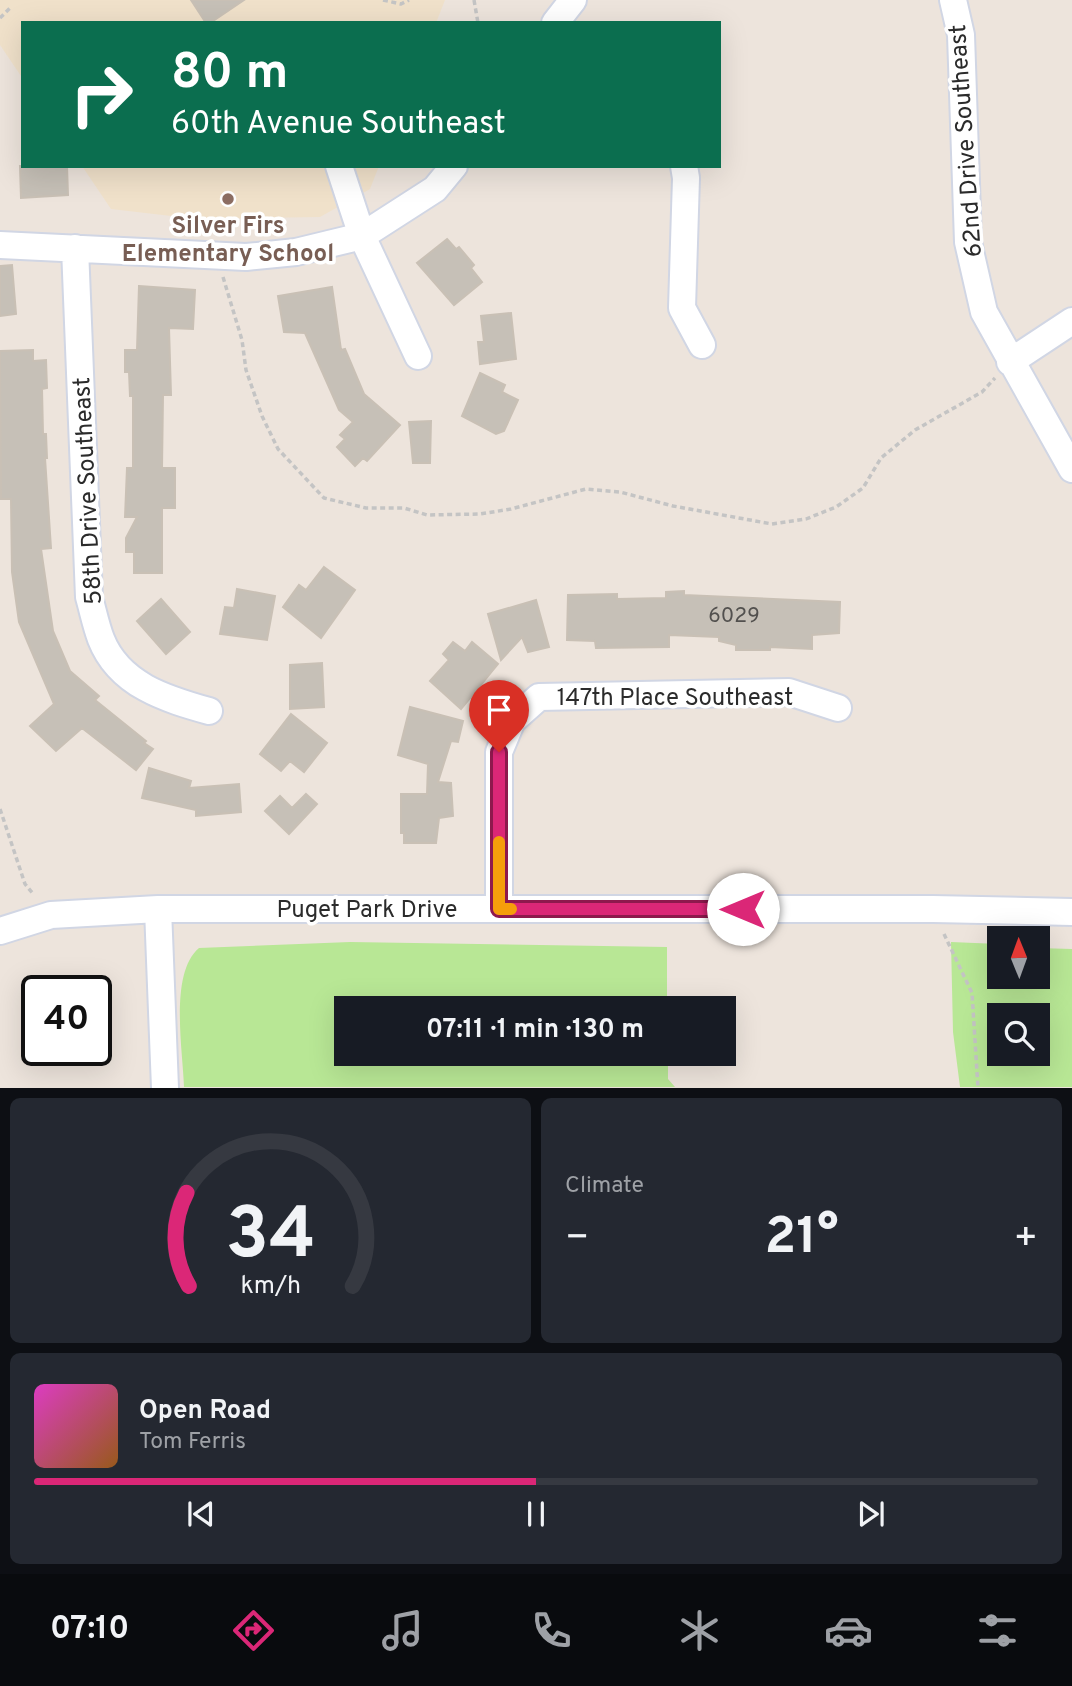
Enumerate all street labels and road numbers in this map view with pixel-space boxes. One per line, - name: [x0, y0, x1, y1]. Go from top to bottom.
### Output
- street label: 62nd Drive Southeast: [944, 23, 990, 258]
- street label: 58th Drive Southeast: [68, 376, 110, 606]
- street label: 147th Place Southeast: [557, 684, 793, 714]
- street label: Puget Park Drive: [277, 896, 457, 926]

